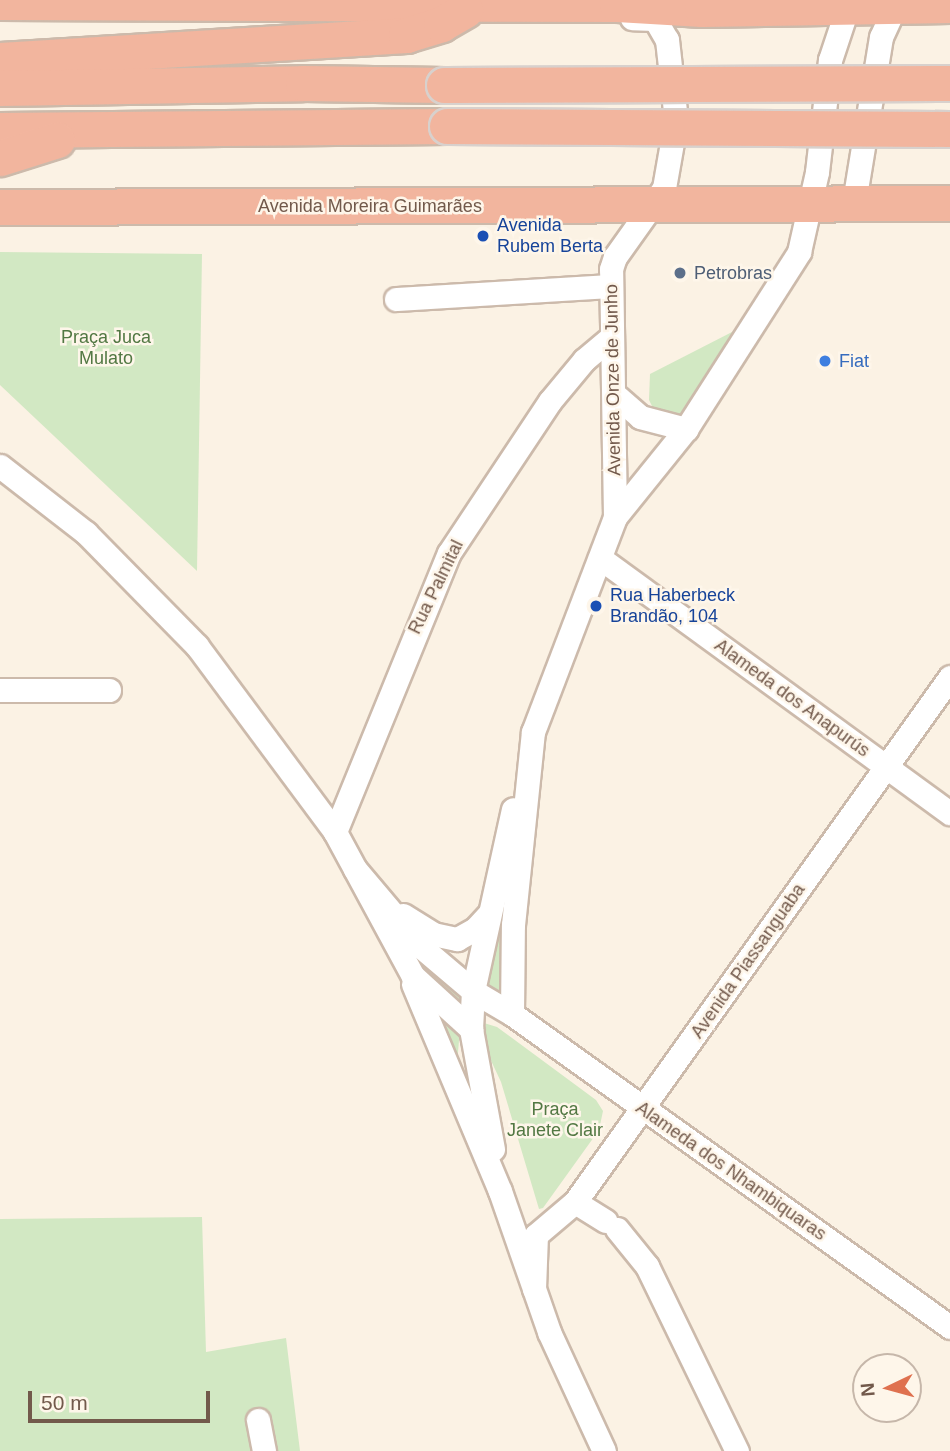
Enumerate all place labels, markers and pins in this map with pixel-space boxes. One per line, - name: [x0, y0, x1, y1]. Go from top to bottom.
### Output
- place label: Avenida Rubem Berta: [497, 215, 603, 258]
- marker: Avenida Rubem Berta: [475, 228, 491, 244]
- place label: Petrobras: [694, 262, 772, 284]
- marker: Petrobras: [672, 265, 688, 281]
- place label: Fiat: [839, 350, 869, 372]
- marker: Fiat: [817, 353, 833, 369]
- place label: Rua Haberbeck Brandão, 104: [610, 585, 735, 628]
- marker: Rua Haberbeck Brandão, 104: [588, 598, 604, 614]

